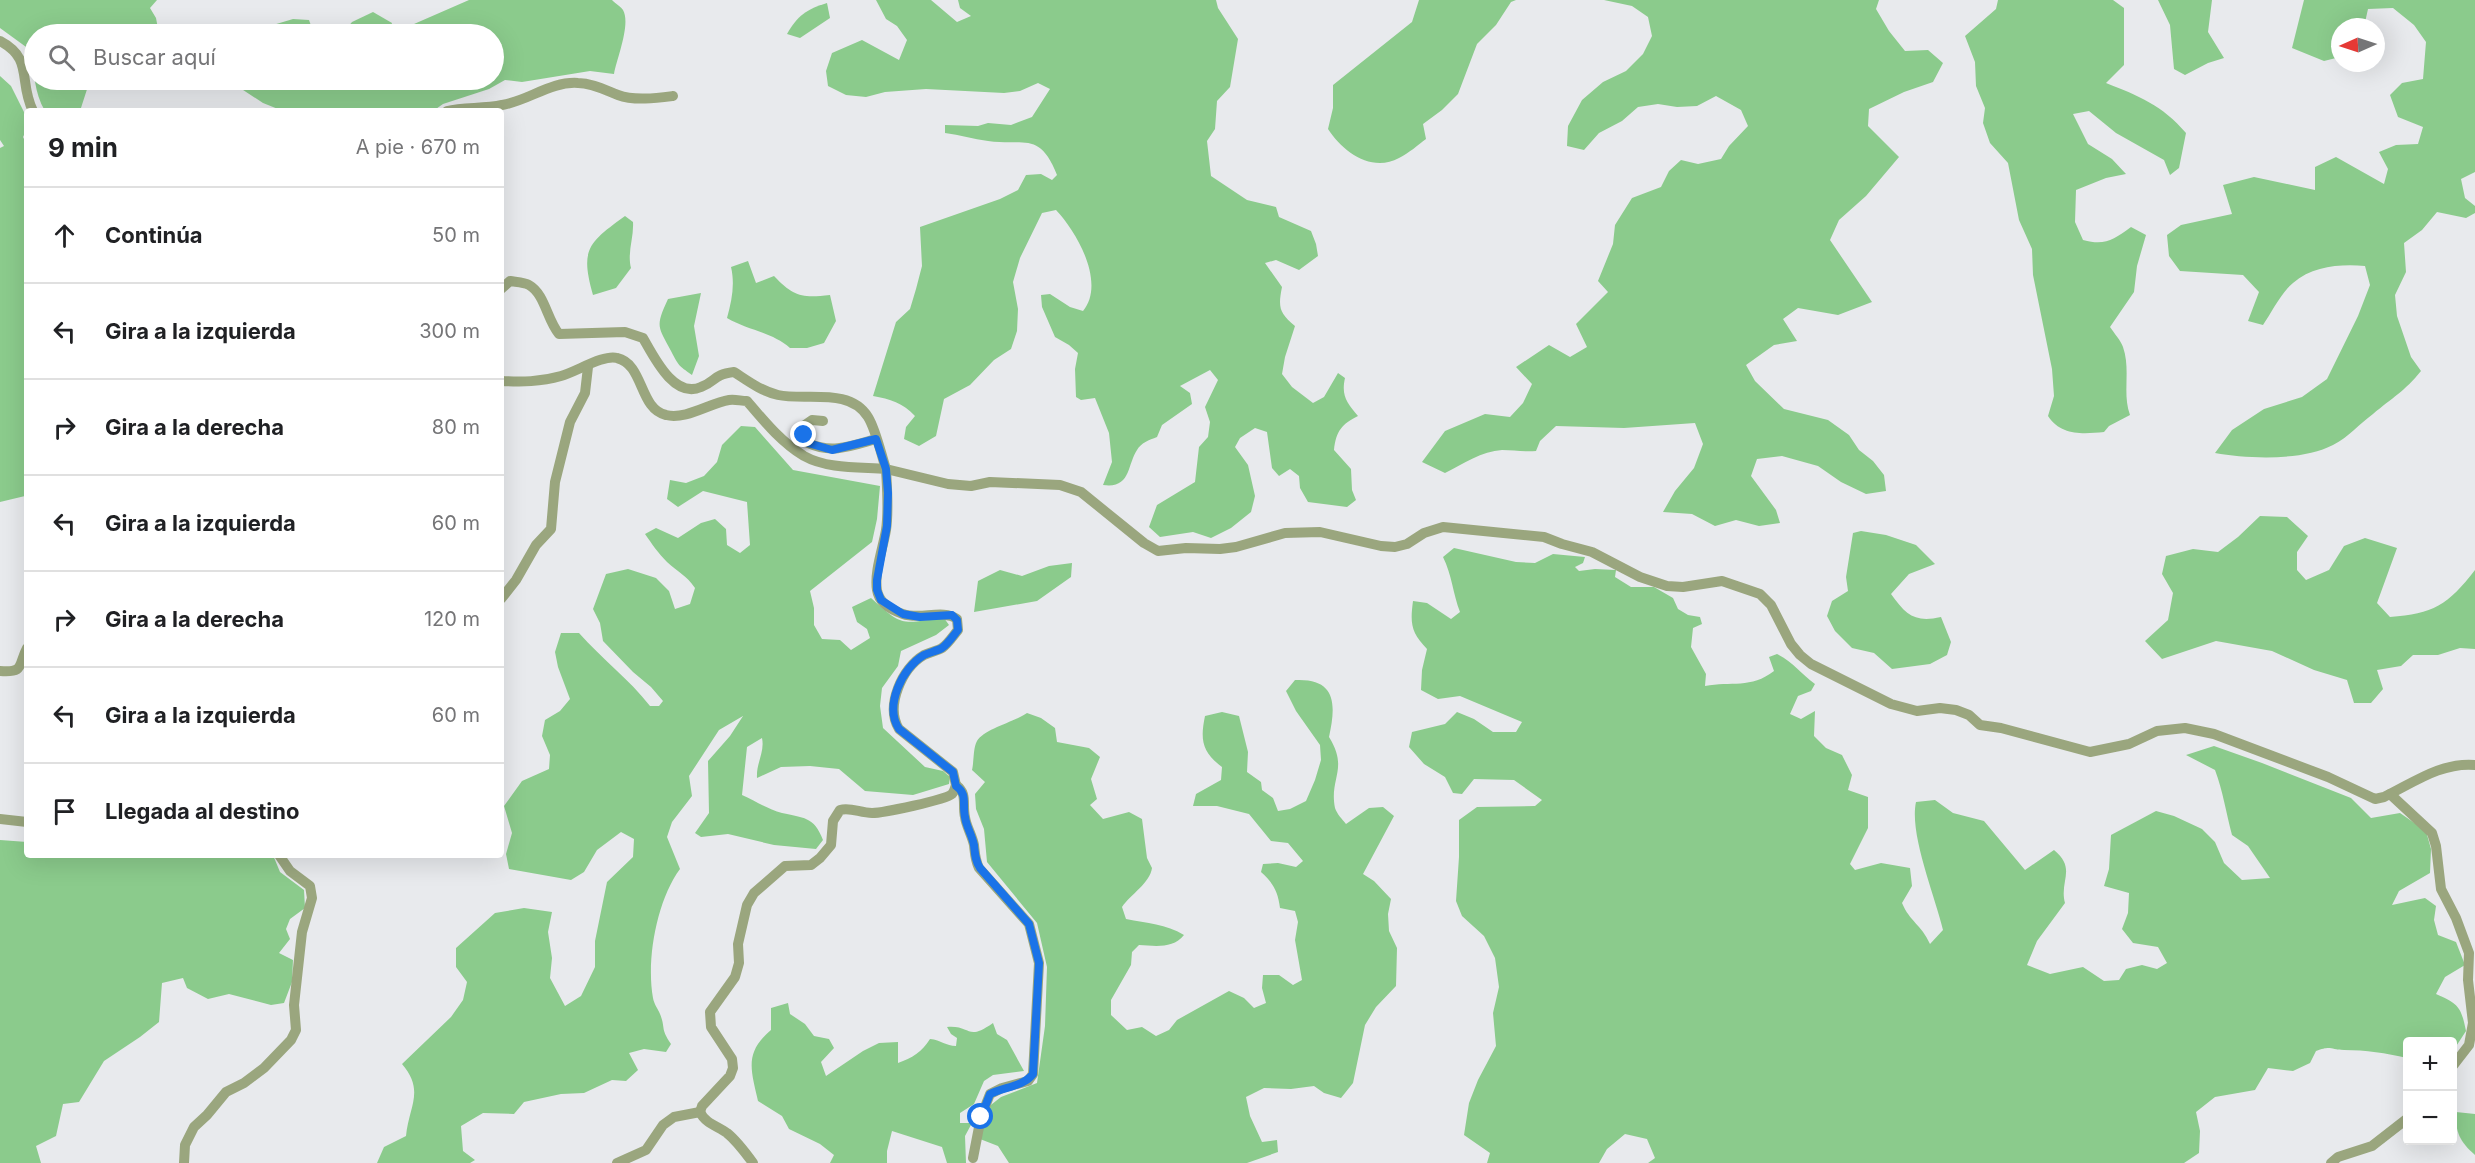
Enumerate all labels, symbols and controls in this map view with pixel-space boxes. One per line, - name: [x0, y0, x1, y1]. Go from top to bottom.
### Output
- north arrow: [2331, 18, 2385, 72]
- search box: [24, 24, 504, 90]
- icon: search: [45, 41, 78, 74]
- text: Buscar aquí: [93, 44, 216, 70]
- text: 9 min: [48, 132, 118, 163]
- text: A pie · 670 m: [356, 135, 480, 159]
- icon: ahead: [48, 219, 81, 252]
- text: Continúa: [105, 222, 203, 248]
- text: 50 m: [432, 223, 480, 247]
- icon: left: [48, 315, 81, 348]
- text: Gira a la izquierda: [105, 318, 296, 344]
- text: 300 m: [419, 319, 480, 343]
- icon: right: [48, 411, 81, 444]
- text: Gira a la derecha: [105, 414, 284, 440]
- text: 80 m: [432, 415, 480, 439]
- route end: [790, 421, 816, 447]
- icon: left: [48, 507, 81, 540]
- text: Gira a la izquierda: [105, 510, 296, 536]
- text: 60 m: [432, 511, 480, 535]
- icon: right: [48, 603, 81, 636]
- text: Gira a la derecha: [105, 606, 284, 632]
- text: 120 m: [424, 607, 480, 631]
- icon: left: [48, 699, 81, 732]
- text: Gira a la izquierda: [105, 702, 296, 728]
- text: 60 m: [432, 703, 480, 727]
- icon: arrive: [48, 795, 81, 828]
- text: Llegada al destino: [105, 798, 299, 824]
- map controls: [2403, 1037, 2457, 1145]
- button: +: [2403, 1037, 2457, 1091]
- button: −: [2403, 1091, 2457, 1145]
- route start: [967, 1103, 993, 1129]

